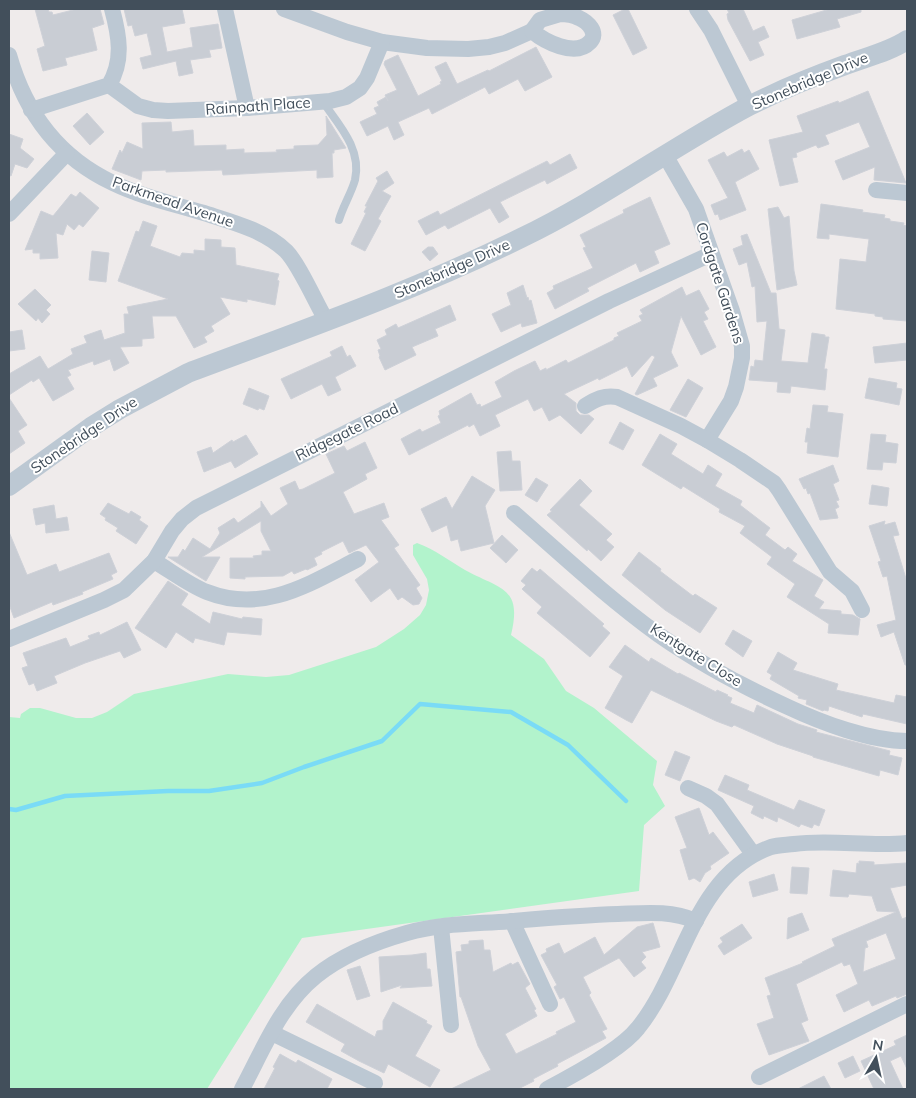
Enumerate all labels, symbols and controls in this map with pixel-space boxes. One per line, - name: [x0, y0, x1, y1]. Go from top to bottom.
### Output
- street label: Stonebridge Drive: [749, 47, 871, 114]
- street label: Rainpath Place: [205, 92, 311, 119]
- street label: Parkmead Avenue: [110, 172, 236, 231]
- street label: Cordgate Gardens: [692, 220, 749, 346]
- street label: Stonebridge Drive: [391, 235, 512, 303]
- street label: Stonebridge Drive: [27, 392, 141, 477]
- street label: Ridgegate Road: [292, 398, 401, 465]
- street label: Kentgate Close: [647, 619, 746, 690]
- north arrow: [851, 1033, 901, 1083]
- text: N: [871, 1035, 885, 1055]

